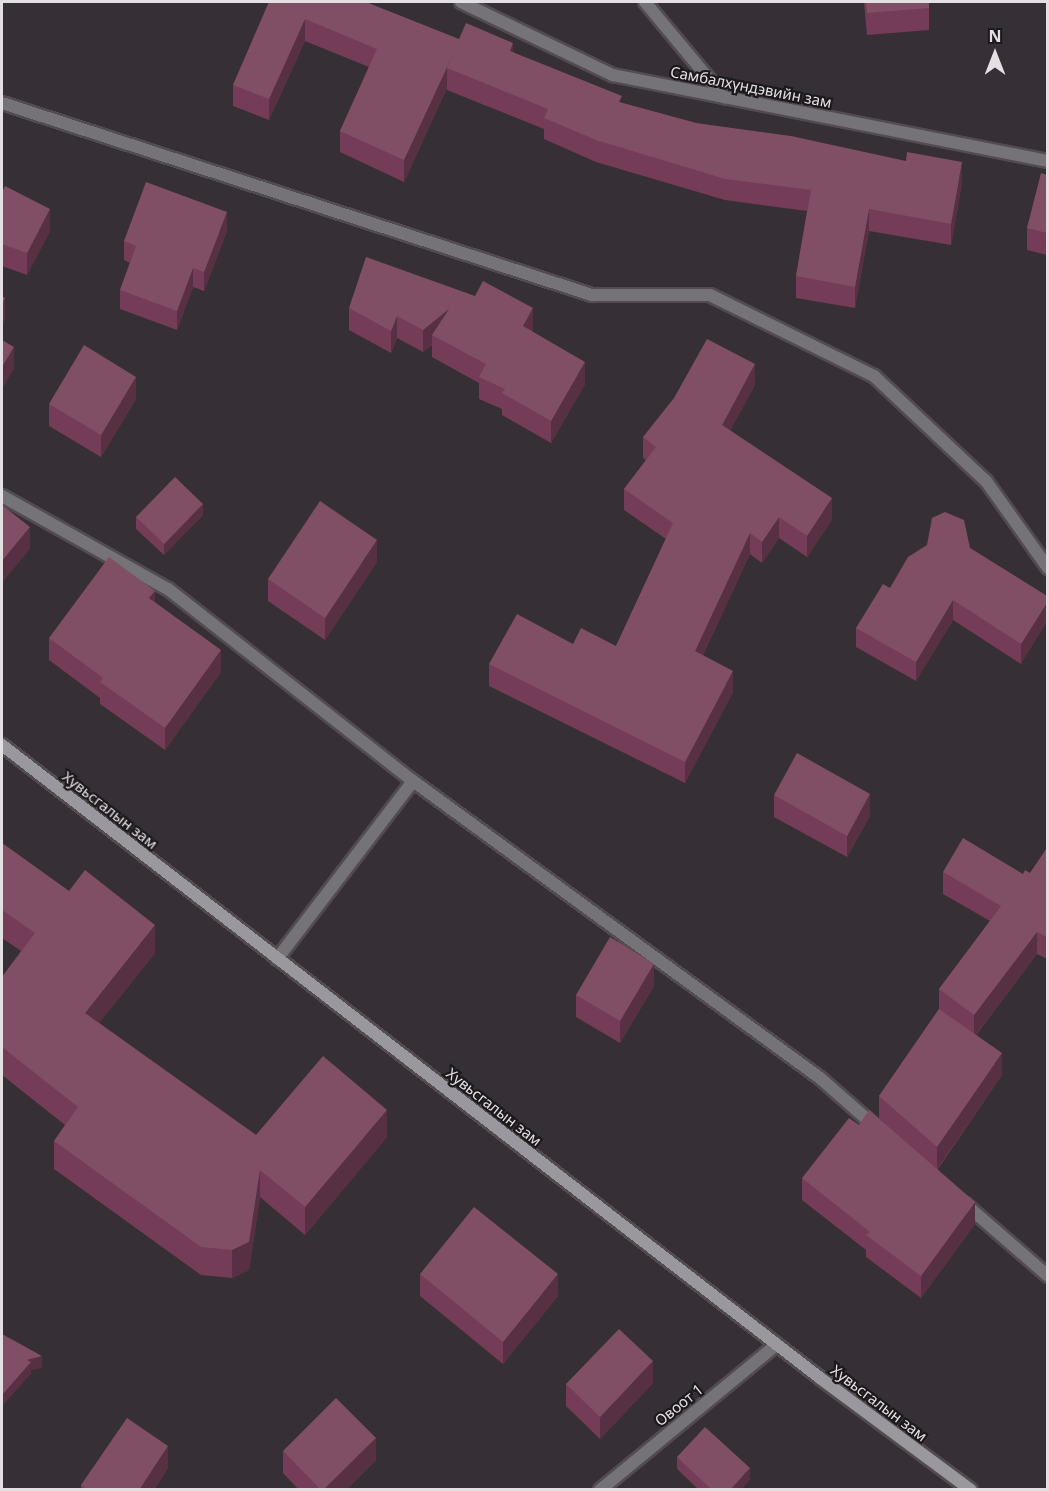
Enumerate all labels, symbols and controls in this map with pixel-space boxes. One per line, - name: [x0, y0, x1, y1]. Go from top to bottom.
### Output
- north arrow: [965, 24, 1025, 84]
- text: N: [988, 25, 1002, 47]
- street label: Самбалхүндэвийн зам: [669, 63, 833, 111]
- street label: Хувьсгалын зам: [59, 767, 161, 853]
- street label: Хувьсгалын зам: [443, 1064, 545, 1150]
- street label: Хувьсгалын зам: [827, 1361, 931, 1445]
- street label: Овоот 1: [651, 1380, 707, 1430]

